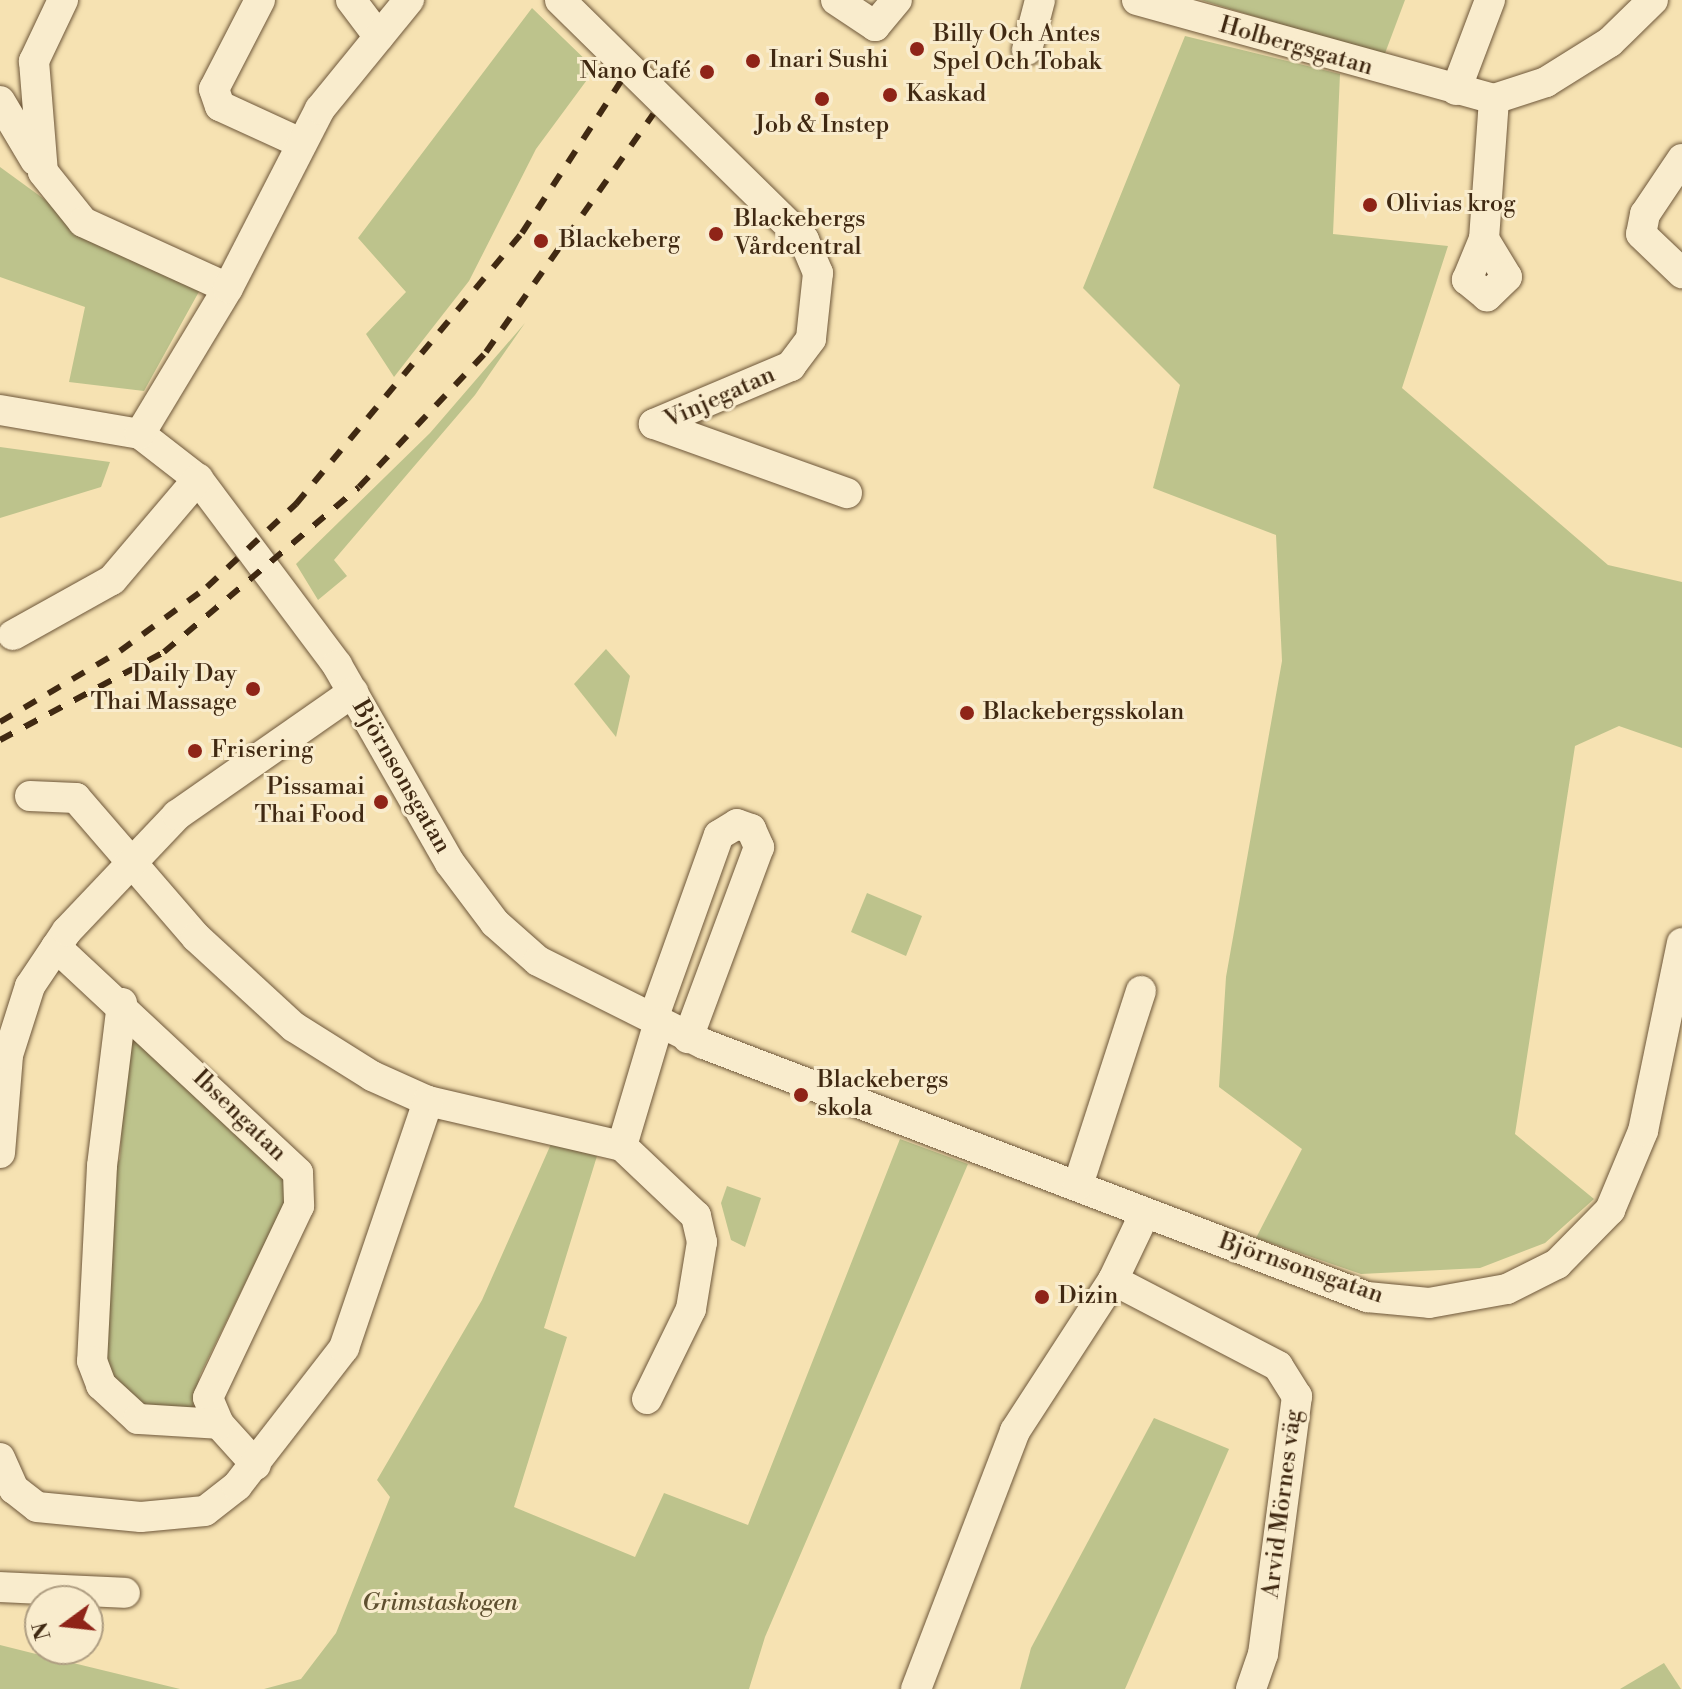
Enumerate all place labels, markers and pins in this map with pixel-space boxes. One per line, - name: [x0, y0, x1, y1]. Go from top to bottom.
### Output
- place label: Billy Och Antes Spel Och Tobak: [933, 21, 1101, 77]
- marker: Billy Och Antes Spel Och Tobak: [908, 40, 926, 58]
- place label: Inari Sushi: [769, 47, 888, 75]
- marker: Inari Sushi: [744, 52, 762, 70]
- place label: Nano Café: [580, 58, 691, 86]
- marker: Nano Café: [698, 63, 716, 81]
- place label: Kaskad: [906, 81, 986, 109]
- marker: Kaskad: [881, 86, 899, 104]
- marker: Job & Instep: [813, 90, 831, 108]
- place label: Job & Instep: [755, 112, 889, 140]
- place label: Olivias krog: [1386, 191, 1516, 219]
- marker: Olivias krog: [1361, 196, 1379, 214]
- place label: Blackebergs Vårdcentral: [734, 206, 866, 262]
- marker: Blackebergs Vårdcentral: [705, 223, 727, 245]
- place label: Blackeberg: [559, 227, 680, 255]
- marker: Blackeberg: [530, 230, 552, 252]
- place label: Daily Day Thai Massage: [90, 661, 237, 717]
- marker: Daily Day Thai Massage: [244, 680, 262, 698]
- place label: Blackebergsskolan: [983, 699, 1184, 727]
- marker: Blackebergsskolan: [958, 704, 976, 722]
- place label: Frisering: [211, 737, 313, 765]
- marker: Frisering: [186, 742, 204, 760]
- place label: Pissamai Thai Food: [255, 774, 365, 830]
- marker: Pissamai Thai Food: [372, 793, 390, 811]
- place label: Blackebergs skola: [817, 1067, 949, 1123]
- marker: Blackebergs skola: [792, 1086, 810, 1104]
- place label: Dizin: [1058, 1283, 1118, 1311]
- marker: Dizin: [1033, 1288, 1051, 1306]

